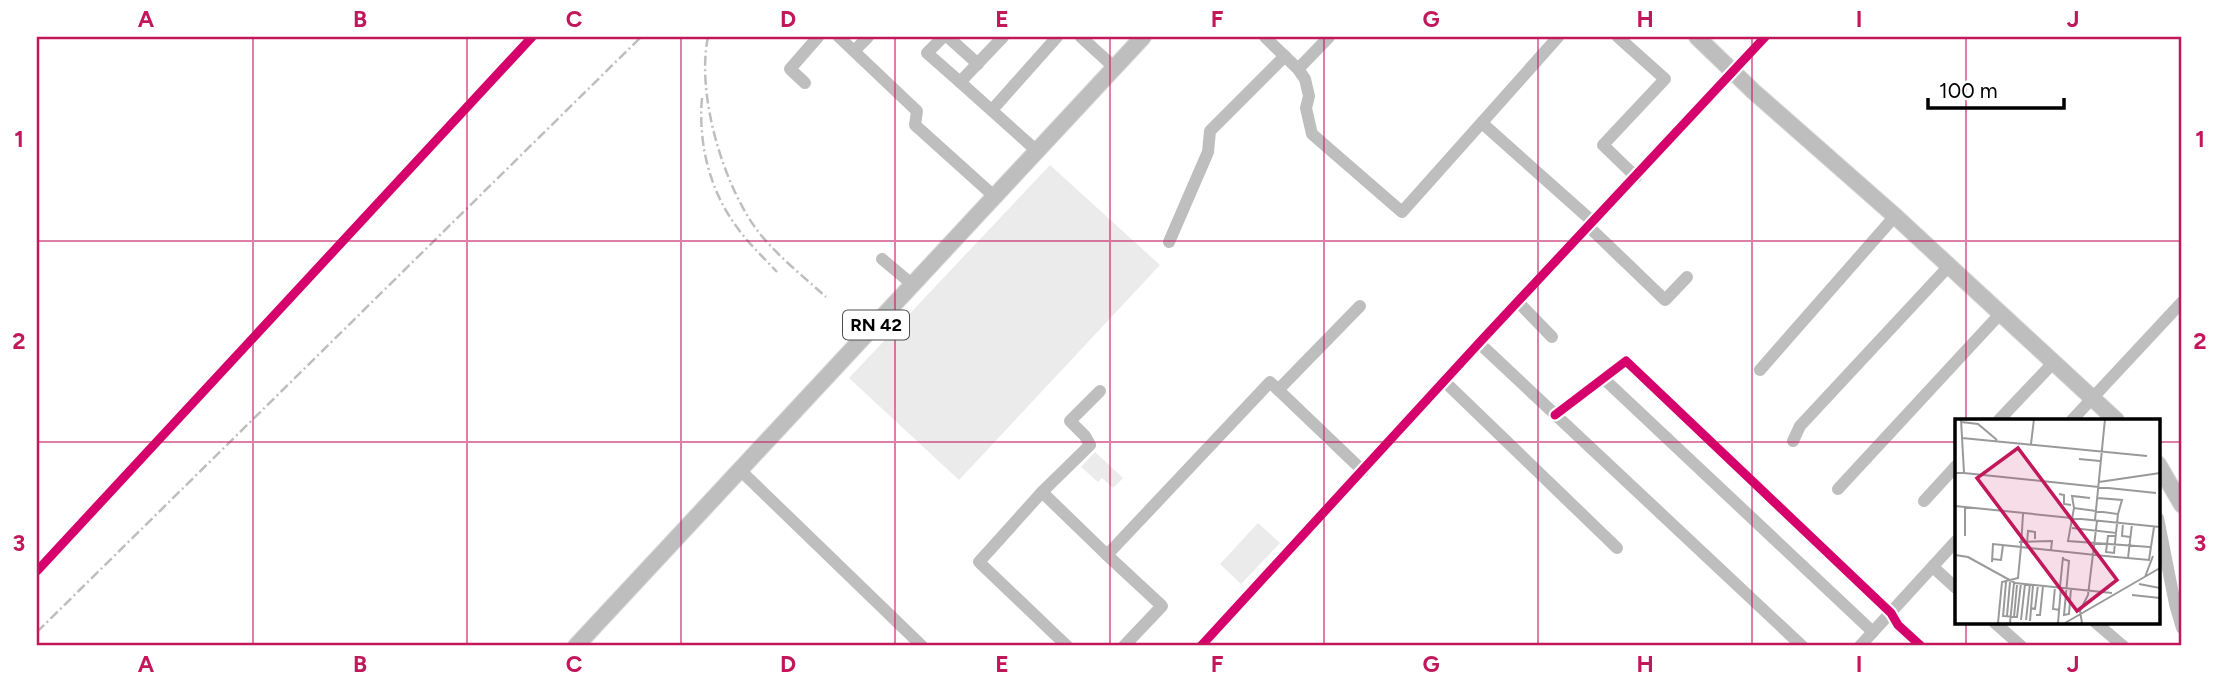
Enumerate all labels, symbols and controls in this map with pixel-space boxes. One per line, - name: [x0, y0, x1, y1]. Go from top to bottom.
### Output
- text: A: [138, 5, 155, 33]
- text: B: [353, 5, 367, 33]
- text: C: [566, 5, 583, 33]
- text: D: [780, 5, 796, 33]
- text: E: [995, 5, 1009, 33]
- text: F: [1211, 5, 1224, 33]
- text: G: [1422, 5, 1440, 33]
- text: H: [1636, 5, 1654, 33]
- text: I: [1856, 5, 1862, 33]
- text: J: [2067, 5, 2079, 33]
- scale bar: [1928, 66, 2065, 110]
- text: 100 m: [1939, 78, 1998, 103]
- text: 1: [14, 125, 24, 153]
- text: 1: [2195, 125, 2205, 153]
- road number: RN 42: [843, 310, 909, 340]
- text: 2: [12, 327, 26, 355]
- text: 2: [2193, 327, 2207, 355]
- inset map: [1955, 419, 2160, 624]
- text: 3: [13, 529, 25, 557]
- text: 3: [2194, 529, 2206, 557]
- text: A: [138, 650, 155, 678]
- text: B: [353, 650, 367, 678]
- text: C: [566, 650, 583, 678]
- text: D: [780, 650, 796, 678]
- text: E: [995, 650, 1009, 678]
- text: F: [1211, 650, 1224, 678]
- text: G: [1422, 650, 1440, 678]
- text: H: [1636, 650, 1654, 678]
- text: I: [1856, 650, 1862, 678]
- text: J: [2067, 650, 2079, 678]

